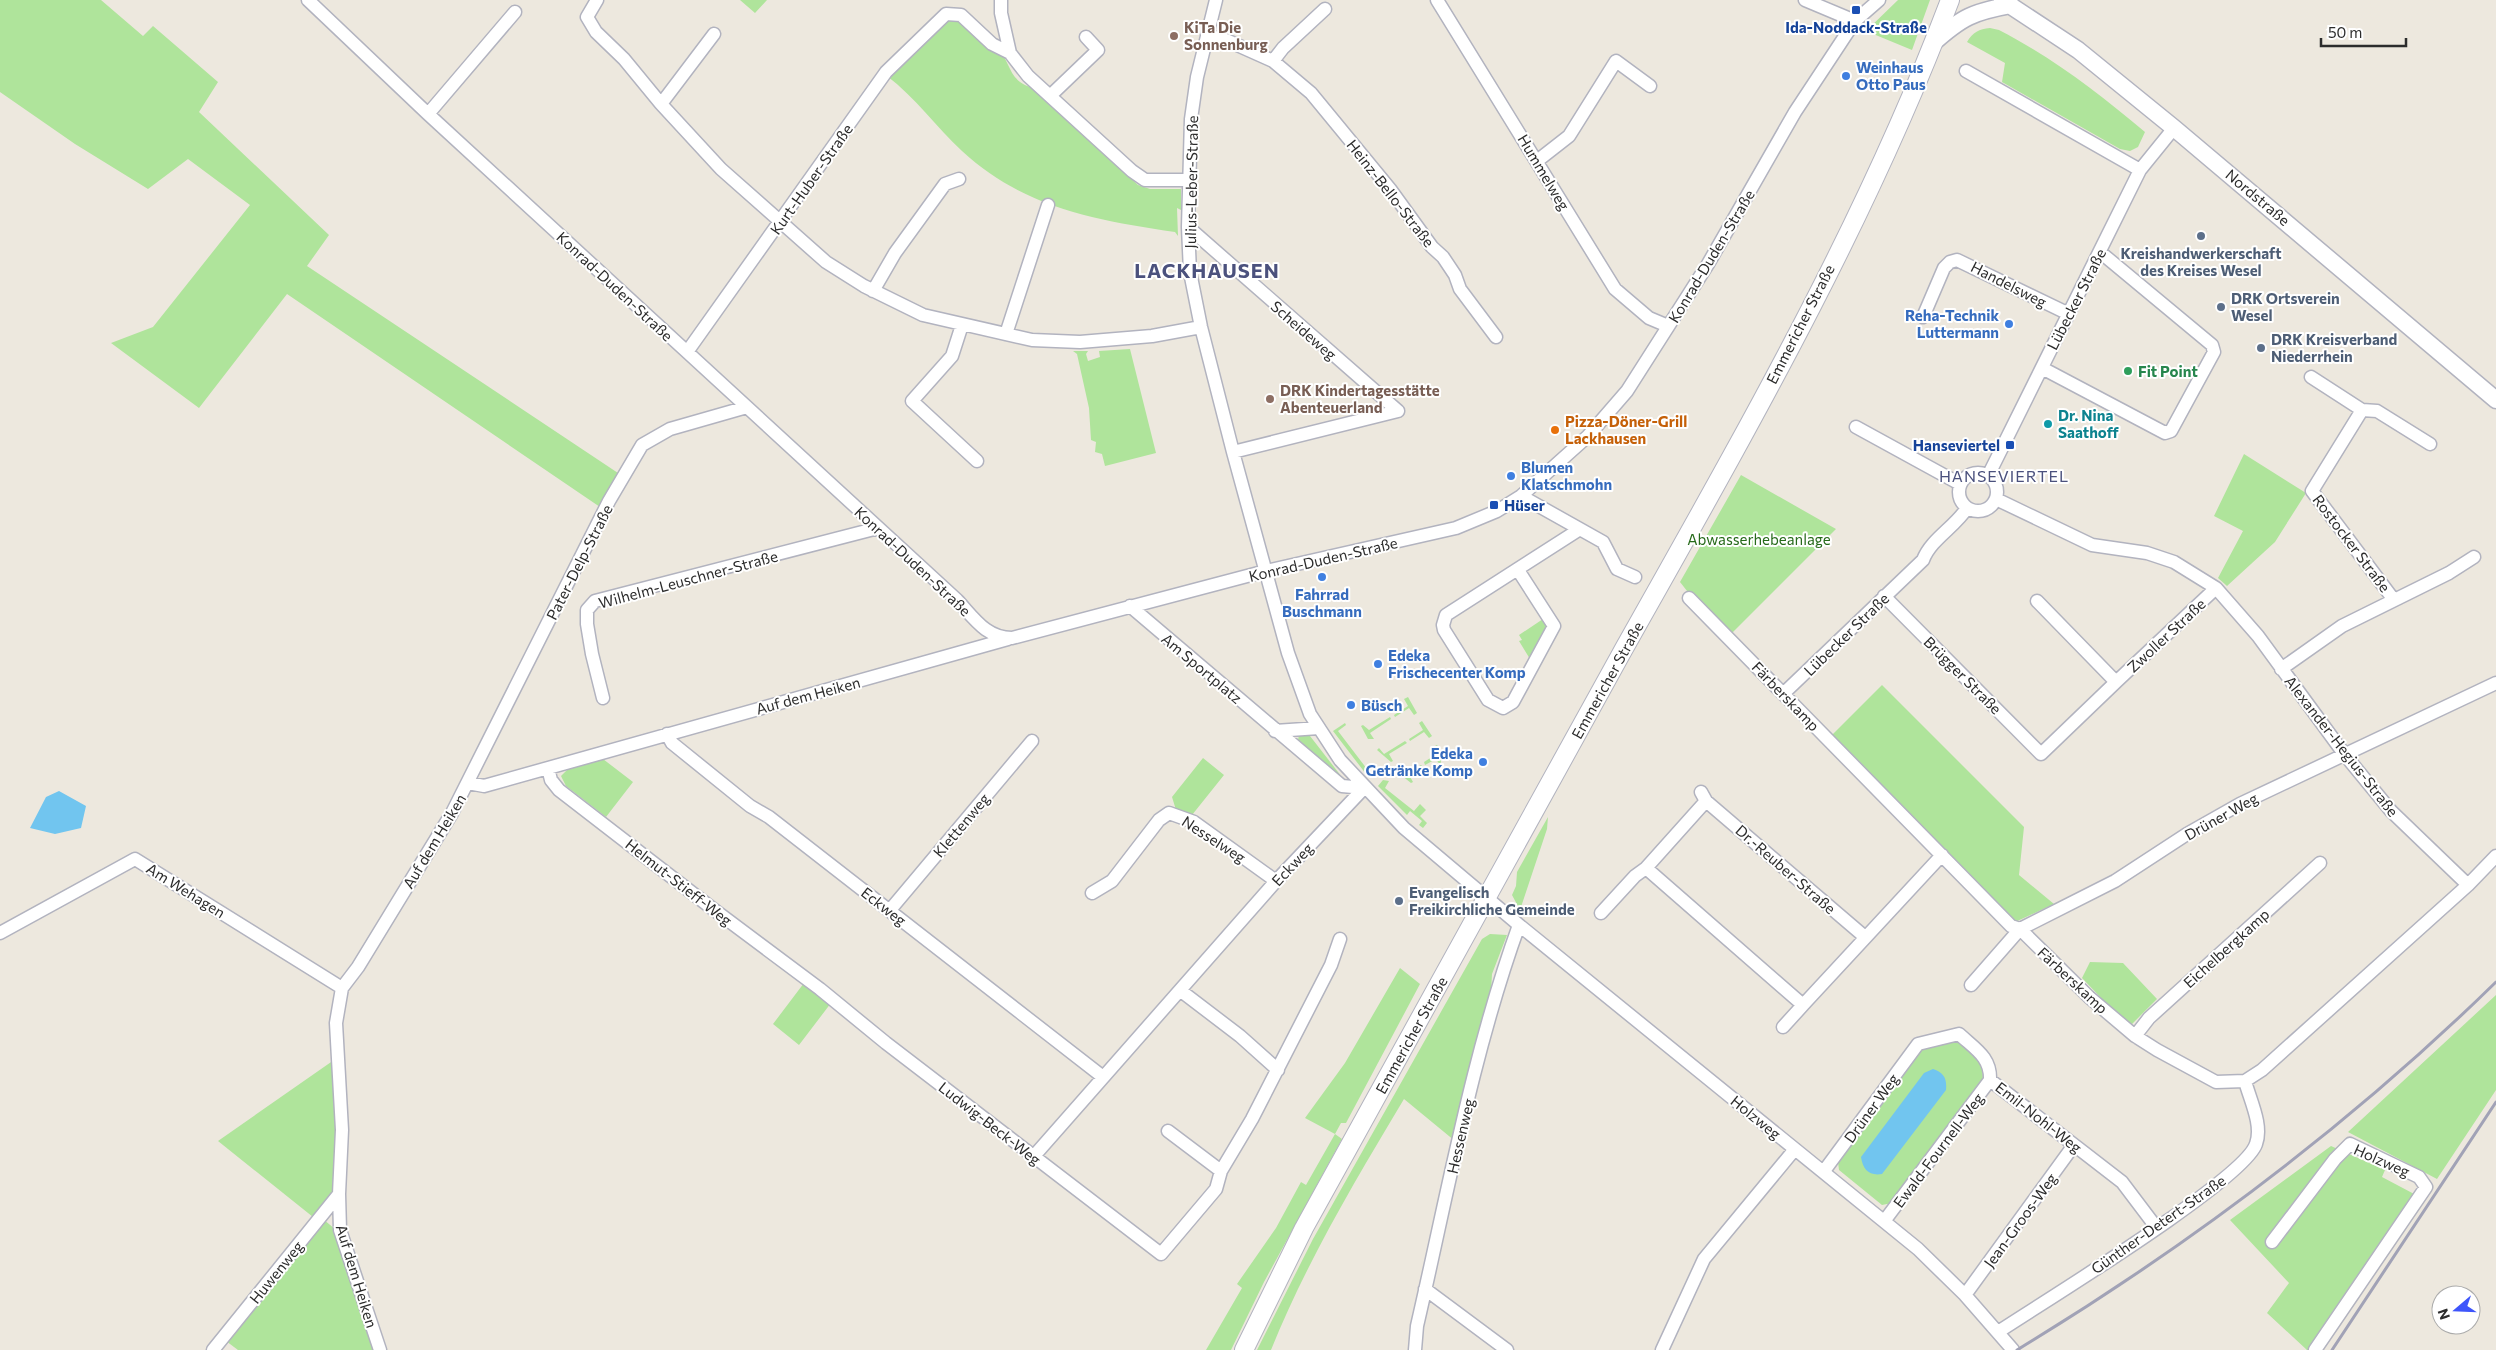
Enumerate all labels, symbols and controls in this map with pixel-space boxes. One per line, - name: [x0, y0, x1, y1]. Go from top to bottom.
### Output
- marker: Ida-Noddack-Straße: [1850, 4, 1862, 16]
- scale bar: [2321, 15, 2406, 47]
- place label: KiTa Die Sonnenburg: [1184, 18, 1268, 53]
- place label: Ida-Noddack-Straße: [1785, 18, 1927, 36]
- text: 50 m: [2328, 23, 2362, 41]
- marker: KiTa Die Sonnenburg: [1168, 30, 1180, 42]
- place label: Weinhaus Otto Paus: [1856, 58, 1926, 93]
- marker: Weinhaus Otto Paus: [1840, 70, 1852, 82]
- street label: Julius-Leber-Straße: [1181, 115, 1201, 249]
- street label: Kurt-Huber-Straße: [766, 120, 856, 238]
- street label: Hummelweg: [1514, 131, 1574, 213]
- street label: Heinz-Bello-Straße: [1343, 136, 1439, 250]
- street label: Nordstraße: [2222, 165, 2294, 229]
- street label: Konrad-Duden-Straße: [1664, 186, 1758, 326]
- street label: Konrad-Duden-Straße: [553, 228, 677, 345]
- marker: Kreishandwerkerschaft des Kreises Wesel: [2195, 230, 2207, 242]
- place label: Kreishandwerkerschaft des Kreises Wesel: [2120, 244, 2282, 279]
- street label: Lübecker Straße: [2043, 245, 2109, 353]
- street label: Handelsweg: [1968, 257, 2050, 311]
- district label: LACKHAUSEN: [1134, 258, 1280, 282]
- street label: Emmericher Straße: [1762, 261, 1838, 387]
- place label: DRK Ortsverein Wesel: [2231, 289, 2340, 324]
- street label: Scheideweg: [1268, 297, 1340, 363]
- marker: DRK Ortsverein Wesel: [2215, 301, 2227, 313]
- place label: Reha-Technik Luttermann: [1905, 306, 1999, 341]
- marker: Reha-Technik Luttermann: [2003, 318, 2015, 330]
- place label: DRK Kreisverband Niederrhein: [2271, 330, 2397, 365]
- marker: DRK Kreisverband Niederrhein: [2255, 342, 2267, 354]
- place label: Fit Point: [2138, 362, 2198, 380]
- marker: Fit Point: [2122, 365, 2134, 377]
- place label: DRK Kindertagesstätte Abenteuerland: [1280, 381, 1440, 416]
- marker: DRK Kindertagesstätte Abenteuerland: [1264, 393, 1276, 405]
- place label: Dr. Nina Saathoff: [2058, 406, 2119, 441]
- place label: Pizza-Döner-Grill Lackhausen: [1565, 412, 1687, 447]
- marker: Dr. Nina Saathoff: [2042, 418, 2054, 430]
- marker: Pizza-Döner-Grill Lackhausen: [1549, 424, 1561, 436]
- place label: Hanseviertel: [1913, 436, 2000, 454]
- marker: Hanseviertel: [2004, 439, 2016, 451]
- place label: Blumen Klatschmohn: [1521, 458, 1612, 493]
- district label: HANSEVIERTEL: [1939, 466, 2069, 485]
- marker: Blumen Klatschmohn: [1505, 470, 1517, 482]
- street label: Rostocker Straße: [2309, 491, 2395, 595]
- place label: Hüser: [1504, 496, 1545, 514]
- marker: Hüser: [1488, 499, 1500, 511]
- street label: Pater-Delp-Straße: [542, 501, 616, 623]
- street label: Konrad-Duden-Straße: [851, 503, 975, 620]
- park label: Abwasserhebeanlage: [1687, 530, 1831, 548]
- street label: Konrad-Duden-Straße: [1247, 533, 1399, 585]
- street label: Wilhelm-Leuschner-Straße: [596, 546, 780, 612]
- marker: Fahrrad Buschmann: [1316, 571, 1328, 583]
- place label: Fahrrad Buschmann: [1282, 585, 1362, 620]
- street label: Lübecker Straße: [1800, 589, 1892, 679]
- street label: Zwoller Straße: [2123, 594, 2209, 676]
- street label: Emmericher Straße: [1567, 618, 1647, 742]
- street label: Am Sportplatz: [1158, 629, 1246, 707]
- street label: Brügger Straße: [1920, 632, 2006, 718]
- place label: Edeka Frischecenter Komp: [1388, 646, 1526, 681]
- marker: Edeka Frischecenter Komp: [1372, 658, 1384, 670]
- street label: Färberskamp: [1748, 658, 1824, 734]
- street label: Auf dem Heiken: [754, 672, 862, 718]
- street label: Alexander-Hegius-Straße: [2281, 672, 2403, 820]
- place label: Büsch: [1361, 696, 1402, 714]
- marker: Büsch: [1345, 699, 1357, 711]
- place label: Edeka Getränke Komp: [1366, 744, 1473, 779]
- marker: Edeka Getränke Komp: [1477, 756, 1489, 768]
- street label: Drüner Weg: [2181, 788, 2261, 844]
- street label: Klettenweg: [929, 789, 993, 861]
- street label: Auf dem Heiken: [399, 790, 469, 892]
- street label: Nesselweg: [1179, 812, 1249, 866]
- street label: Dr.-Reuber-Straße: [1732, 821, 1840, 917]
- street label: Helmut-Stieff-Weg: [622, 835, 736, 929]
- street label: Eckweg: [1268, 839, 1316, 889]
- street label: Am Wehagen: [143, 859, 229, 921]
- street label: Eckweg: [858, 883, 910, 929]
- place label: Evangelisch Freikirchliche Gemeinde: [1409, 883, 1575, 918]
- marker: Evangelisch Freikirchliche Gemeinde: [1393, 895, 1405, 907]
- street label: Eichelbergkamp: [2179, 905, 2273, 991]
- street label: Färberskamp: [2034, 943, 2112, 1017]
- street label: Emmericher Straße: [1371, 973, 1451, 1097]
- street label: Drüner Weg: [1840, 1070, 1902, 1146]
- street label: Ludwig-Beck-Weg: [935, 1078, 1045, 1168]
- street label: Emil-Nohl-Weg: [1992, 1078, 2086, 1156]
- street label: Ewald-Fournell-Weg: [1889, 1089, 1987, 1211]
- street label: Holzweg: [1727, 1091, 1785, 1143]
- street label: Hessenweg: [1443, 1097, 1477, 1175]
- street label: Holzweg: [2351, 1140, 2413, 1180]
- street label: Jean-Groos-Weg: [1980, 1169, 2060, 1271]
- street label: Günther-Detert-Straße: [2087, 1171, 2229, 1277]
- street label: Auf dem Heiken: [333, 1222, 381, 1330]
- street label: Huwenweg: [245, 1237, 307, 1307]
- north arrow: [2431, 1285, 2481, 1335]
- text: N: [2433, 1307, 2453, 1322]

